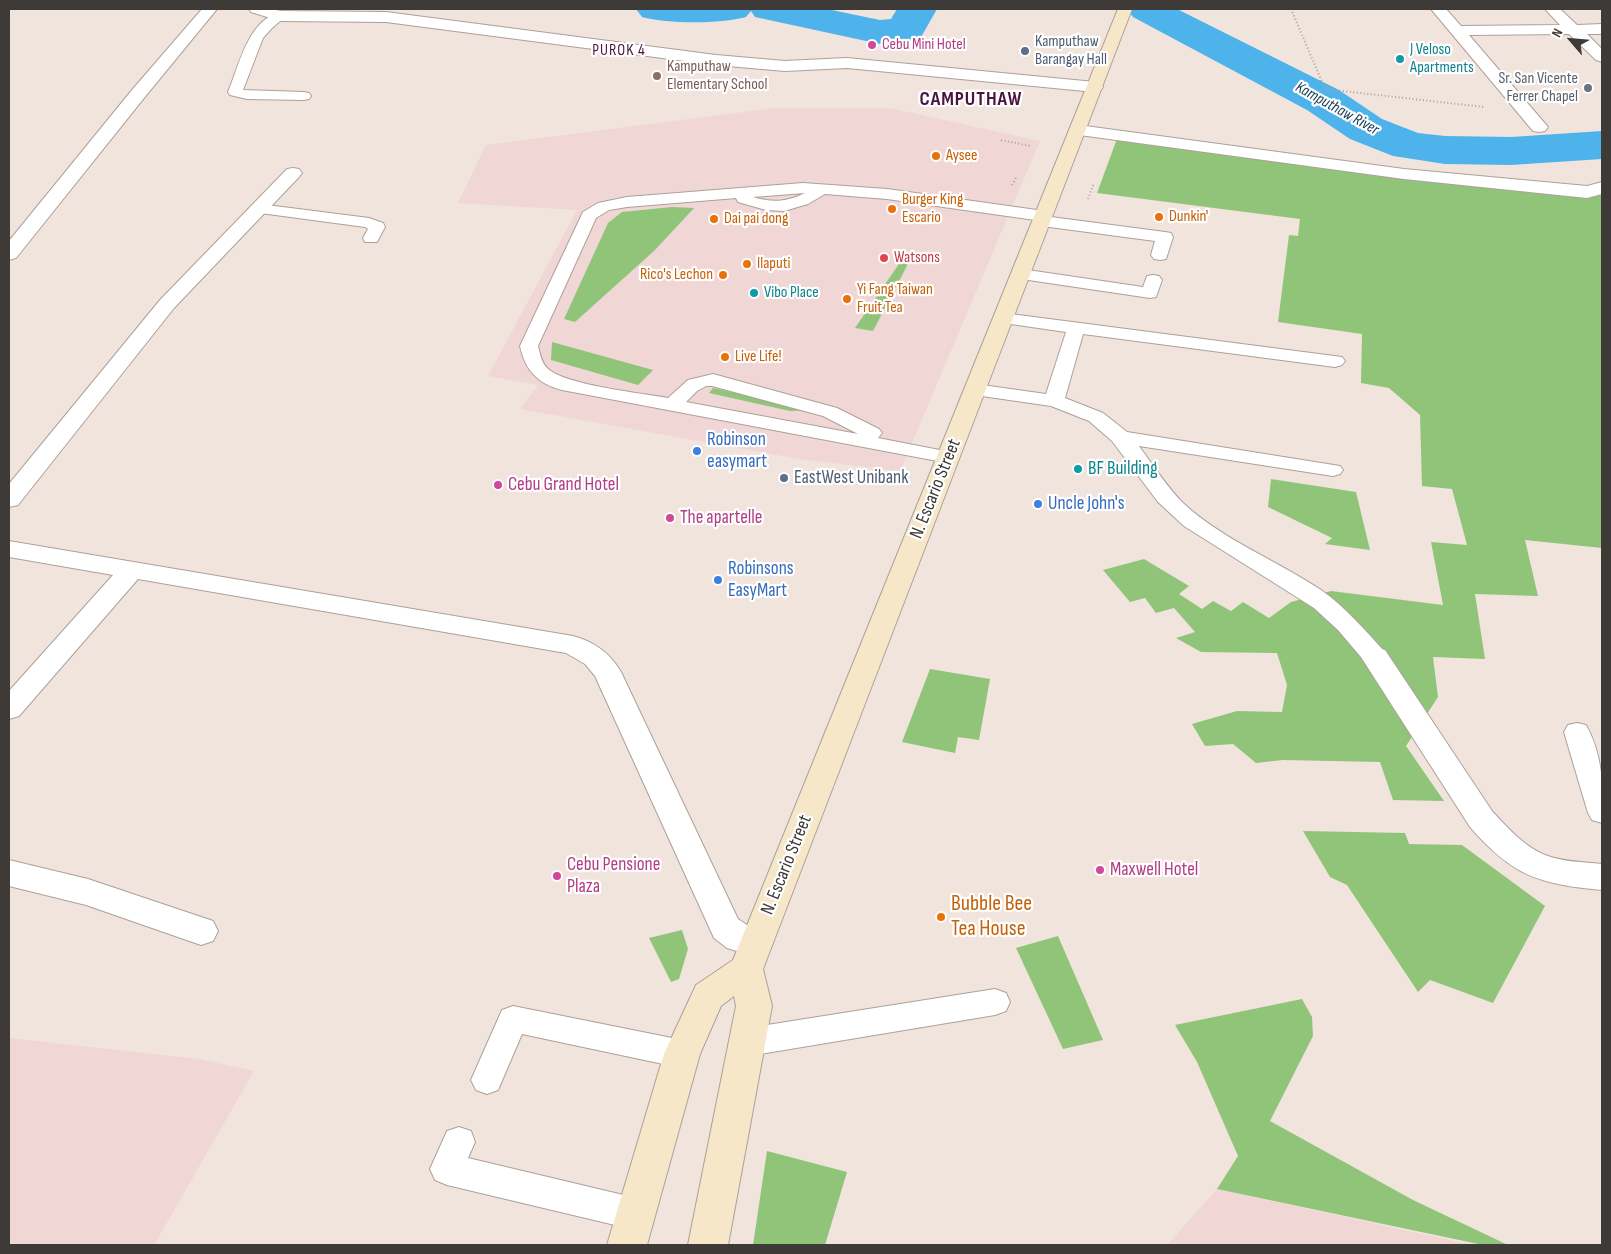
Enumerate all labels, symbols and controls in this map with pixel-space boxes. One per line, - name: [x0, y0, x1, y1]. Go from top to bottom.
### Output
- north arrow: [1546, 15, 1596, 65]
- text: N: [1548, 26, 1566, 40]
- place label: Kamputhaw Barangay Hall: [1035, 32, 1107, 70]
- place label: Cebu Mini Hotel: [882, 35, 966, 55]
- marker: Cebu Mini Hotel: [866, 39, 878, 51]
- place label: J Veloso Apartments: [1410, 40, 1474, 78]
- district label: PUROK 4: [591, 41, 647, 61]
- marker: Kamputhaw Barangay Hall: [1019, 45, 1031, 57]
- marker: J Veloso Apartments: [1394, 53, 1406, 65]
- place label: Kamputhaw Elementary School: [667, 57, 767, 95]
- place label: Sr. San Vicente Ferrer Chapel: [1498, 69, 1578, 107]
- marker: Kamputhaw Elementary School: [651, 70, 663, 82]
- water label: Kamputhaw River: [1292, 78, 1382, 140]
- marker: Sr. San Vicente Ferrer Chapel: [1582, 82, 1594, 94]
- district label: CAMPUTHAW: [918, 88, 1024, 112]
- place label: Aysee: [946, 146, 977, 166]
- marker: Aysee: [930, 150, 942, 162]
- place label: Burger King Escario: [902, 190, 963, 228]
- marker: Burger King Escario: [886, 203, 898, 215]
- place label: Dunkin': [1169, 207, 1208, 227]
- place label: Dai pai dong: [724, 209, 788, 229]
- marker: Dunkin': [1153, 211, 1165, 223]
- marker: Dai pai dong: [708, 213, 720, 225]
- place label: Watsons: [894, 248, 940, 268]
- marker: Watsons: [878, 252, 890, 264]
- place label: Ilaputi: [757, 254, 791, 274]
- marker: Ilaputi: [741, 258, 753, 270]
- place label: Rico's Lechon: [640, 265, 713, 285]
- marker: Rico's Lechon: [717, 269, 729, 281]
- place label: Yi Fang Taiwan Fruit Tea: [857, 280, 933, 318]
- place label: Vibo Place: [764, 283, 819, 303]
- marker: Vibo Place: [748, 287, 760, 299]
- marker: Yi Fang Taiwan Fruit Tea: [841, 293, 853, 305]
- place label: Live Life!: [735, 347, 782, 367]
- marker: Live Life!: [719, 351, 731, 363]
- place label: Robinson easymart: [707, 429, 767, 473]
- street label: N. Escario Street: [906, 436, 966, 542]
- marker: Robinson easymart: [691, 445, 703, 457]
- place label: BF Building: [1088, 458, 1158, 480]
- marker: BF Building: [1072, 463, 1084, 475]
- place label: EastWest Unibank: [794, 467, 908, 489]
- marker: EastWest Unibank: [778, 472, 790, 484]
- place label: Cebu Grand Hotel: [508, 474, 619, 496]
- marker: Cebu Grand Hotel: [492, 479, 504, 491]
- place label: Uncle John's: [1048, 493, 1124, 515]
- marker: Uncle John's: [1032, 498, 1044, 510]
- place label: The apartelle: [680, 507, 762, 529]
- marker: The apartelle: [664, 512, 676, 524]
- place label: Robinsons EasyMart: [728, 558, 794, 602]
- marker: Robinsons EasyMart: [712, 574, 724, 586]
- street label: N. Escario Street: [757, 812, 817, 918]
- place label: Cebu Pensione Plaza: [567, 854, 660, 898]
- place label: Maxwell Hotel: [1110, 859, 1198, 881]
- marker: Maxwell Hotel: [1094, 864, 1106, 876]
- marker: Cebu Pensione Plaza: [551, 870, 563, 882]
- place label: Bubble Bee Tea House: [951, 891, 1032, 942]
- marker: Bubble Bee Tea House: [935, 911, 947, 923]

